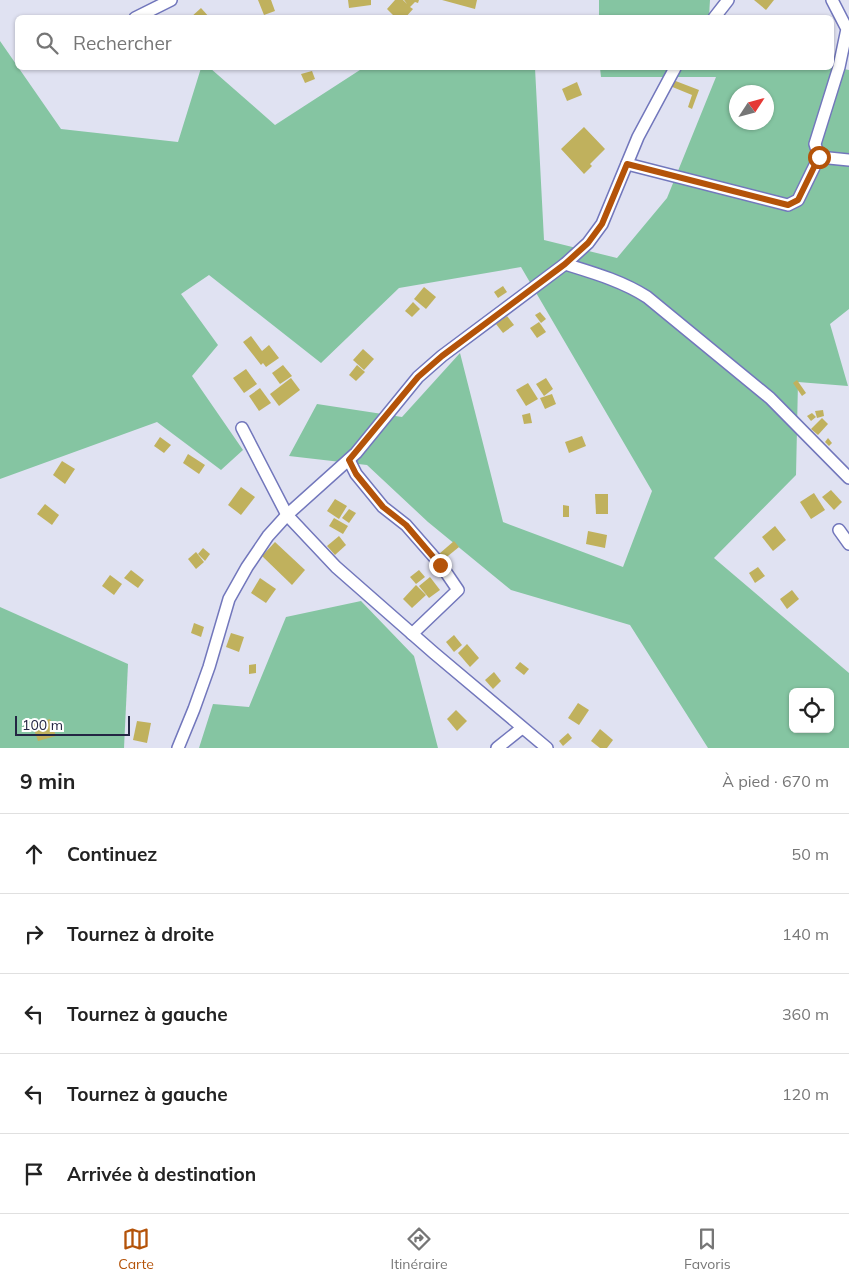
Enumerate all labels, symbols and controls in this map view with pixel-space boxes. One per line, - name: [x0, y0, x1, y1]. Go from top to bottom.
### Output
- search box: [15, 15, 834, 70]
- icon: search: [33, 29, 61, 57]
- text: Rechercher: [73, 31, 172, 55]
- north arrow: [729, 85, 774, 130]
- route start: [808, 146, 831, 169]
- route end: [429, 554, 452, 577]
- map controls: [789, 688, 834, 733]
- button: locate: [789, 688, 834, 733]
- scale bar: [15, 713, 130, 736]
- text: 100 m: [22, 716, 63, 734]
- text: 9 min: [20, 768, 75, 794]
- text: À pied · 670 m: [722, 771, 829, 791]
- icon: ahead: [20, 840, 48, 868]
- text: Continuez: [67, 842, 157, 866]
- text: 50 m: [792, 844, 829, 864]
- icon: right: [20, 920, 48, 948]
- text: Tournez à droite: [67, 922, 214, 946]
- text: 140 m: [782, 924, 829, 944]
- icon: left: [20, 1000, 48, 1028]
- text: Tournez à gauche: [67, 1002, 228, 1026]
- text: 360 m: [782, 1004, 829, 1024]
- icon: left: [20, 1080, 48, 1108]
- text: Tournez à gauche: [67, 1082, 228, 1106]
- text: 120 m: [782, 1084, 829, 1104]
- icon: arrive: [20, 1160, 48, 1188]
- text: Arrivée à destination: [67, 1162, 256, 1186]
- tab: Carte: [118, 1225, 154, 1273]
- tab: Itinéraire: [391, 1225, 448, 1273]
- tab: Favoris: [684, 1225, 731, 1273]

